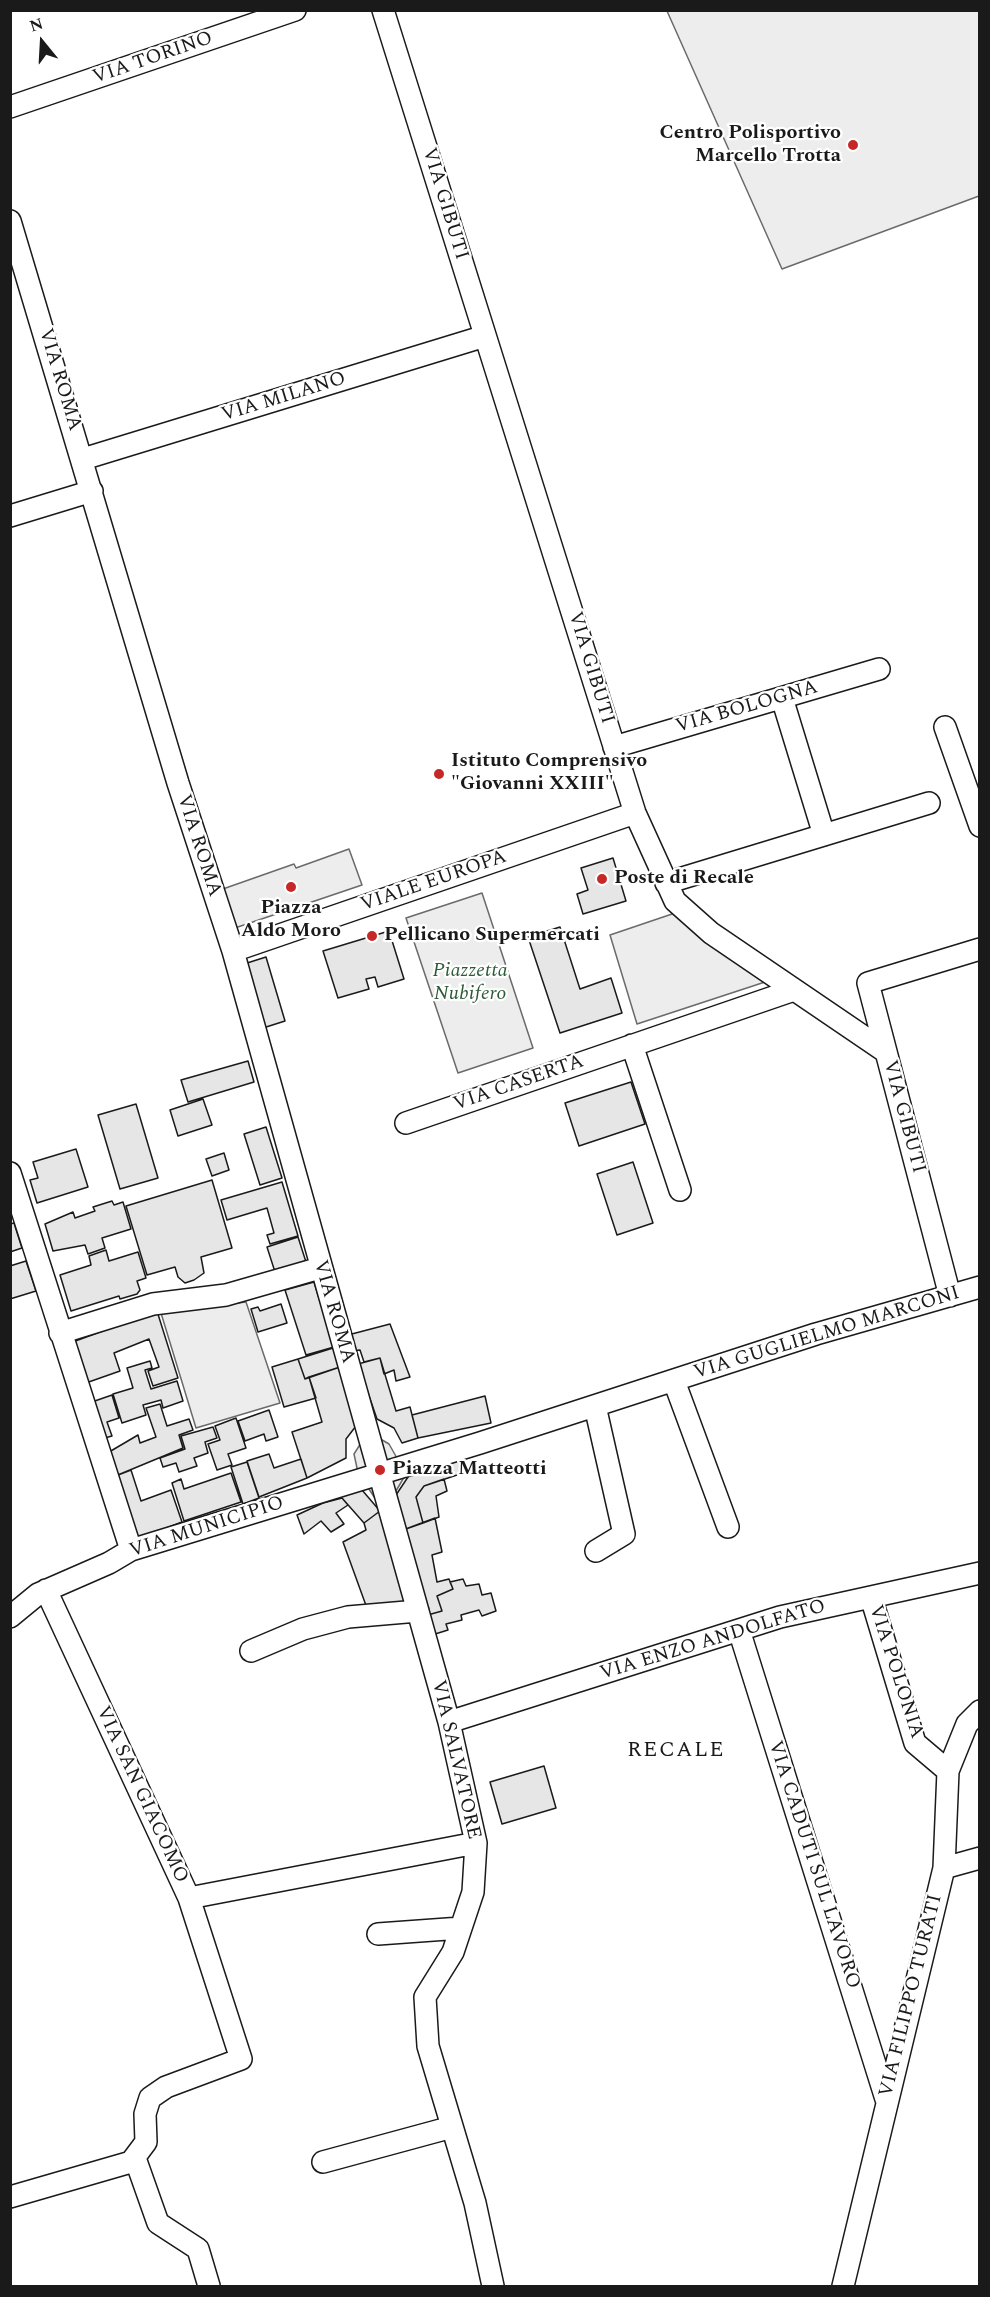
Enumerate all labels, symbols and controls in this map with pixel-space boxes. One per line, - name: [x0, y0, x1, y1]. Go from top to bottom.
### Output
- text: N: [27, 11, 46, 38]
- north arrow: [12, 12, 72, 72]
- street label: VIA TORINO: [90, 27, 216, 91]
- place label: Centro Polisportivo Marcello Trotta: [660, 122, 841, 169]
- marker: Centro Polisportivo Marcello Trotta: [846, 138, 860, 152]
- street label: VIA GIBUTI: [416, 145, 472, 263]
- street label: VIA ROMA: [32, 326, 86, 434]
- street label: VIA MILANO: [219, 368, 349, 428]
- street label: VIA GIBUTI: [562, 609, 618, 727]
- street label: VIA BOLOGNA: [673, 676, 821, 740]
- place label: Istituto Comprensivo "Giovanni XXIII": [451, 750, 647, 797]
- marker: Istituto Comprensivo "Giovanni XXIII": [432, 767, 446, 781]
- street label: VIA ROMA: [170, 792, 226, 900]
- street label: VIALE EUROPA: [358, 846, 510, 918]
- place label: Poste di Recale: [614, 867, 754, 891]
- marker: Poste di Recale: [595, 872, 609, 886]
- marker: Piazza Aldo Moro: [284, 880, 298, 894]
- place label: Piazza Aldo Moro: [241, 897, 341, 944]
- place label: Pellicano Supermercati: [384, 924, 600, 948]
- marker: Pellicano Supermercati: [365, 929, 379, 943]
- park label: Piazzetta Nubifero: [432, 960, 508, 1007]
- street label: VIA CASERTA: [451, 1050, 587, 1118]
- street label: VIA GIBUTI: [876, 1058, 930, 1176]
- street label: VIA ROMA: [307, 1258, 359, 1366]
- street label: VIA GUGLIELMO MARCONI: [691, 1282, 963, 1386]
- place label: Piazza Matteotti: [392, 1458, 547, 1482]
- marker: Piazza Matteotti: [373, 1463, 387, 1477]
- street label: VIA MUNICIPIO: [127, 1492, 287, 1564]
- street label: VIA ENZO ANDOLFATO: [597, 1595, 829, 1687]
- street label: VIA POLONIA: [862, 1602, 928, 1742]
- street label: VIA SALVATORE: [425, 1678, 485, 1842]
- street label: VIA SAN GIACOMO: [89, 1703, 193, 1887]
- street label: VIA CADUTI SUL LAVORO: [762, 1738, 864, 1992]
- district label: RECALE: [627, 1739, 725, 1765]
- street label: VIA FILIPPO TURATI: [875, 1892, 949, 2100]

